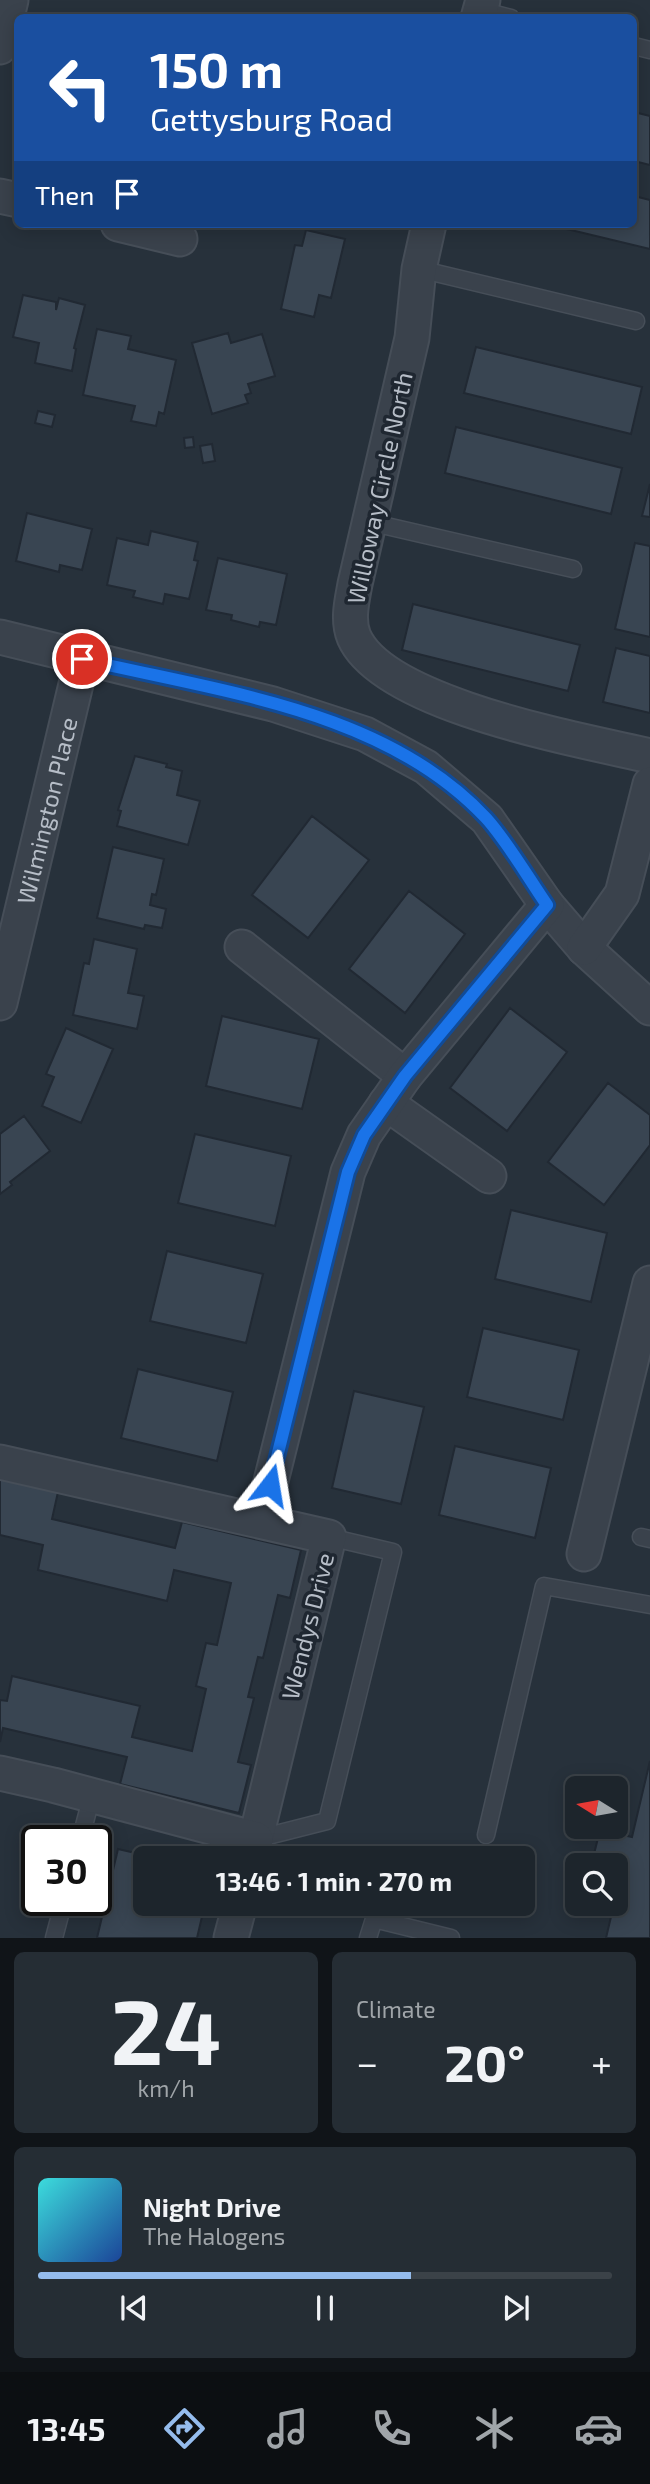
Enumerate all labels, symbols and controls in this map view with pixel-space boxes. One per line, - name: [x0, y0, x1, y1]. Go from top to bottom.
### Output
- text: 150 m: [150, 39, 283, 98]
- icon: left: [35, 42, 126, 133]
- text: Gettysburg Road: [150, 99, 393, 137]
- icon: arrive: [108, 175, 146, 213]
- text: Then: [35, 179, 94, 210]
- street label: Willoway Circle North: [340, 369, 418, 607]
- pin: [52, 629, 112, 689]
- icon: arrive: [63, 640, 101, 678]
- street label: Wilmington Place: [10, 714, 82, 907]
- position arrow: [233, 1448, 307, 1522]
- street label: Wendys Drive: [275, 1550, 339, 1702]
- north arrow: [565, 1776, 628, 1839]
- map controls: [565, 1776, 628, 1916]
- speed limit sign: 30: [21, 1825, 112, 1916]
- button: search: [565, 1853, 628, 1916]
- text: 13:46 · 1 min · 270 m: [216, 1865, 452, 1896]
- text: 24: [111, 1974, 221, 2083]
- text: Climate: [356, 1995, 436, 2023]
- text: 20°: [444, 2030, 525, 2092]
- text: −: [356, 2039, 378, 2085]
- text: +: [591, 2039, 612, 2085]
- text: km/h: [137, 2074, 195, 2102]
- text: Night Drive: [143, 2191, 281, 2222]
- text: The Halogens: [143, 2222, 285, 2250]
- icon: previous: [115, 2289, 153, 2327]
- icon: pause: [306, 2289, 344, 2327]
- icon: next: [497, 2289, 535, 2327]
- icon: directions: [160, 2404, 209, 2453]
- icon: music: [263, 2404, 312, 2453]
- icon: phone: [367, 2404, 416, 2453]
- icon: climate: [470, 2404, 519, 2453]
- icon: car: [574, 2404, 623, 2453]
- text: 13:45: [27, 2409, 105, 2447]

